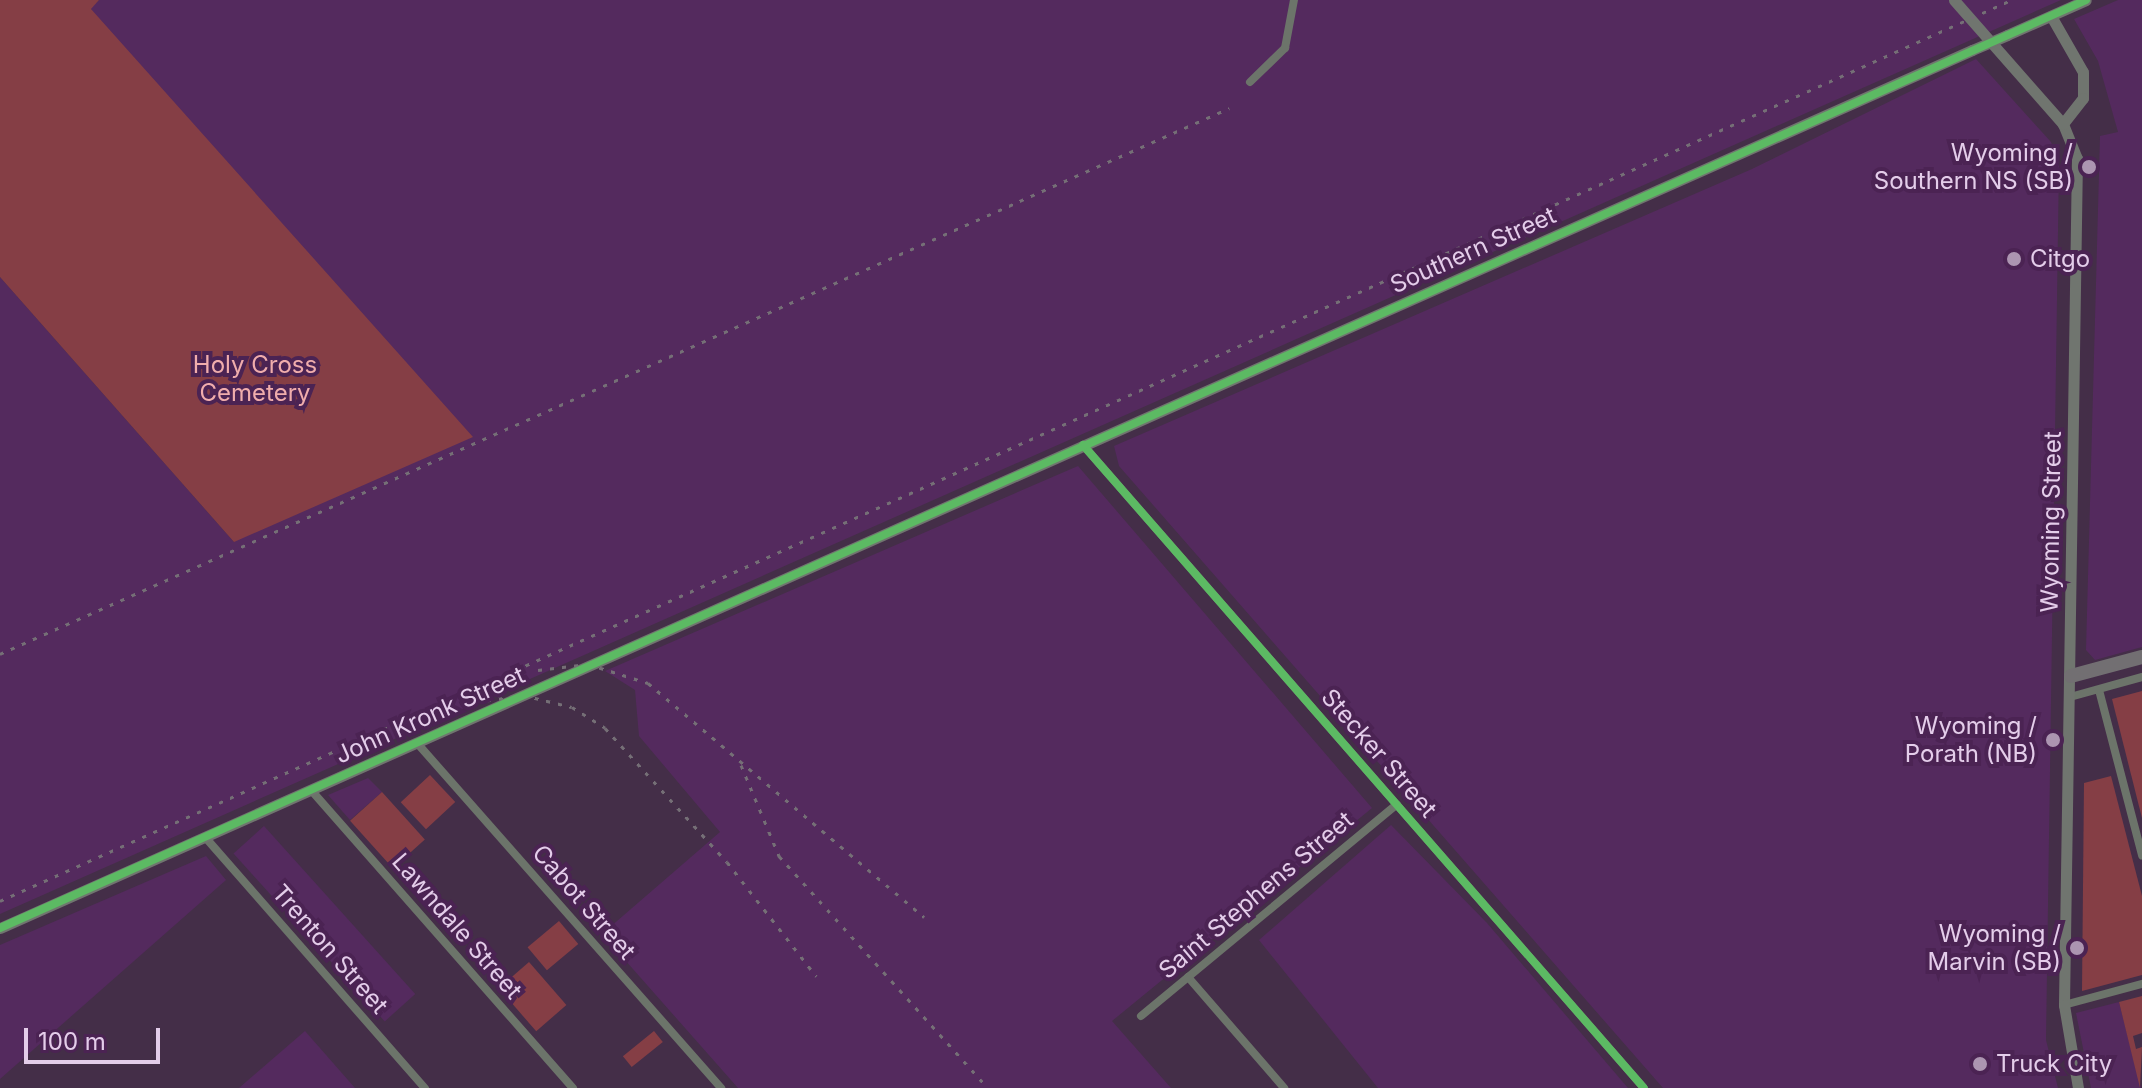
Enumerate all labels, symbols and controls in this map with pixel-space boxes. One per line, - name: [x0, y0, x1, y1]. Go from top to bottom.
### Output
- place label: Wyoming / Southern NS (SB): [1874, 139, 2073, 195]
- marker: Wyoming / Southern NS (SB): [2080, 158, 2098, 176]
- street label: Southern Street: [1386, 201, 1560, 299]
- place label: Citgo: [2030, 245, 2090, 273]
- marker: Citgo: [2005, 250, 2023, 268]
- park label: Holy Cross Cemetery: [193, 351, 317, 407]
- street label: Wyoming Street: [2035, 431, 2067, 613]
- street label: John Kronk Street: [331, 660, 529, 770]
- street label: Stecker Street: [1315, 683, 1443, 823]
- place label: Wyoming / Porath (NB): [1905, 712, 2037, 768]
- marker: Wyoming / Porath (NB): [2044, 731, 2062, 749]
- street label: Saint Stephens Street: [1153, 805, 1359, 985]
- street label: Cabot Street: [526, 839, 642, 965]
- street label: Lawndale Street: [386, 847, 528, 1005]
- street label: Trenton Street: [266, 879, 394, 1019]
- place label: Wyoming / Marvin (SB): [1928, 920, 2061, 976]
- marker: Wyoming / Marvin (SB): [2068, 939, 2086, 957]
- scale bar: [28, 1012, 164, 1062]
- text: 100 m: [38, 1027, 106, 1056]
- place label: Truck City: [1996, 1050, 2112, 1078]
- marker: Truck City: [1971, 1055, 1989, 1073]

